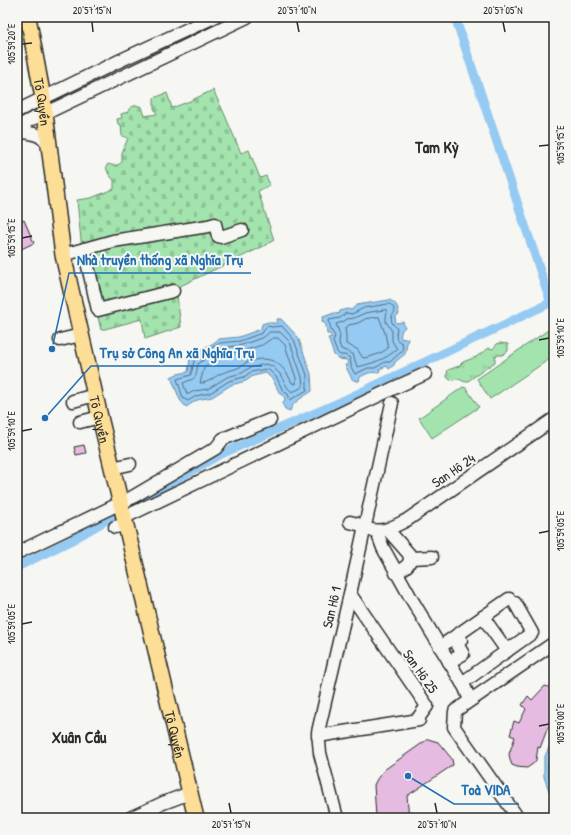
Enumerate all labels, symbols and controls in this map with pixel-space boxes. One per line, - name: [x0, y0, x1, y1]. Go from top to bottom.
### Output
- text: 20°57'15"N: [73, 4, 111, 17]
- text: 20°57'10"N: [278, 4, 316, 17]
- text: 20°57'05"N: [483, 4, 523, 17]
- text: 105°59'20"E: [5, 23, 18, 64]
- street label: Tô Quyền: [30, 76, 56, 127]
- text: 105°59'15"E: [554, 125, 567, 165]
- district label: Tam Kỳ: [414, 136, 459, 159]
- text: 105°59'15"E: [5, 218, 18, 258]
- callout: Nhà truyền thống xã Nghĩa Trụ: [69, 246, 251, 273]
- text: Nhà truyền thống xã Nghĩa Trụ: [77, 249, 244, 271]
- text: 105°59'10"E: [554, 318, 567, 358]
- callout: Trụ sở Công An xã Nghĩa Trụ: [91, 339, 262, 366]
- text: Trụ sở Công An xã Nghĩa Trụ: [99, 342, 255, 364]
- street label: Tô Quyền: [86, 394, 115, 445]
- text: 105°59'10"E: [5, 411, 18, 451]
- street label: San Hô 24: [428, 449, 478, 491]
- text: 105°59'05"E: [554, 510, 567, 551]
- street label: San Hô 1: [317, 584, 345, 630]
- text: 105°59'05"E: [5, 603, 18, 644]
- street label: San Hô 25: [399, 645, 443, 697]
- text: 105°59'00"E: [554, 703, 567, 744]
- street label: Tô Quyền: [161, 709, 191, 760]
- district label: Xuân Cầu: [52, 726, 107, 748]
- callout: Toà VIDA: [454, 777, 519, 804]
- text: Toà VIDA: [461, 779, 511, 800]
- text: 20°57'15"N: [212, 818, 250, 831]
- text: 20°57'10"N: [418, 818, 456, 831]

